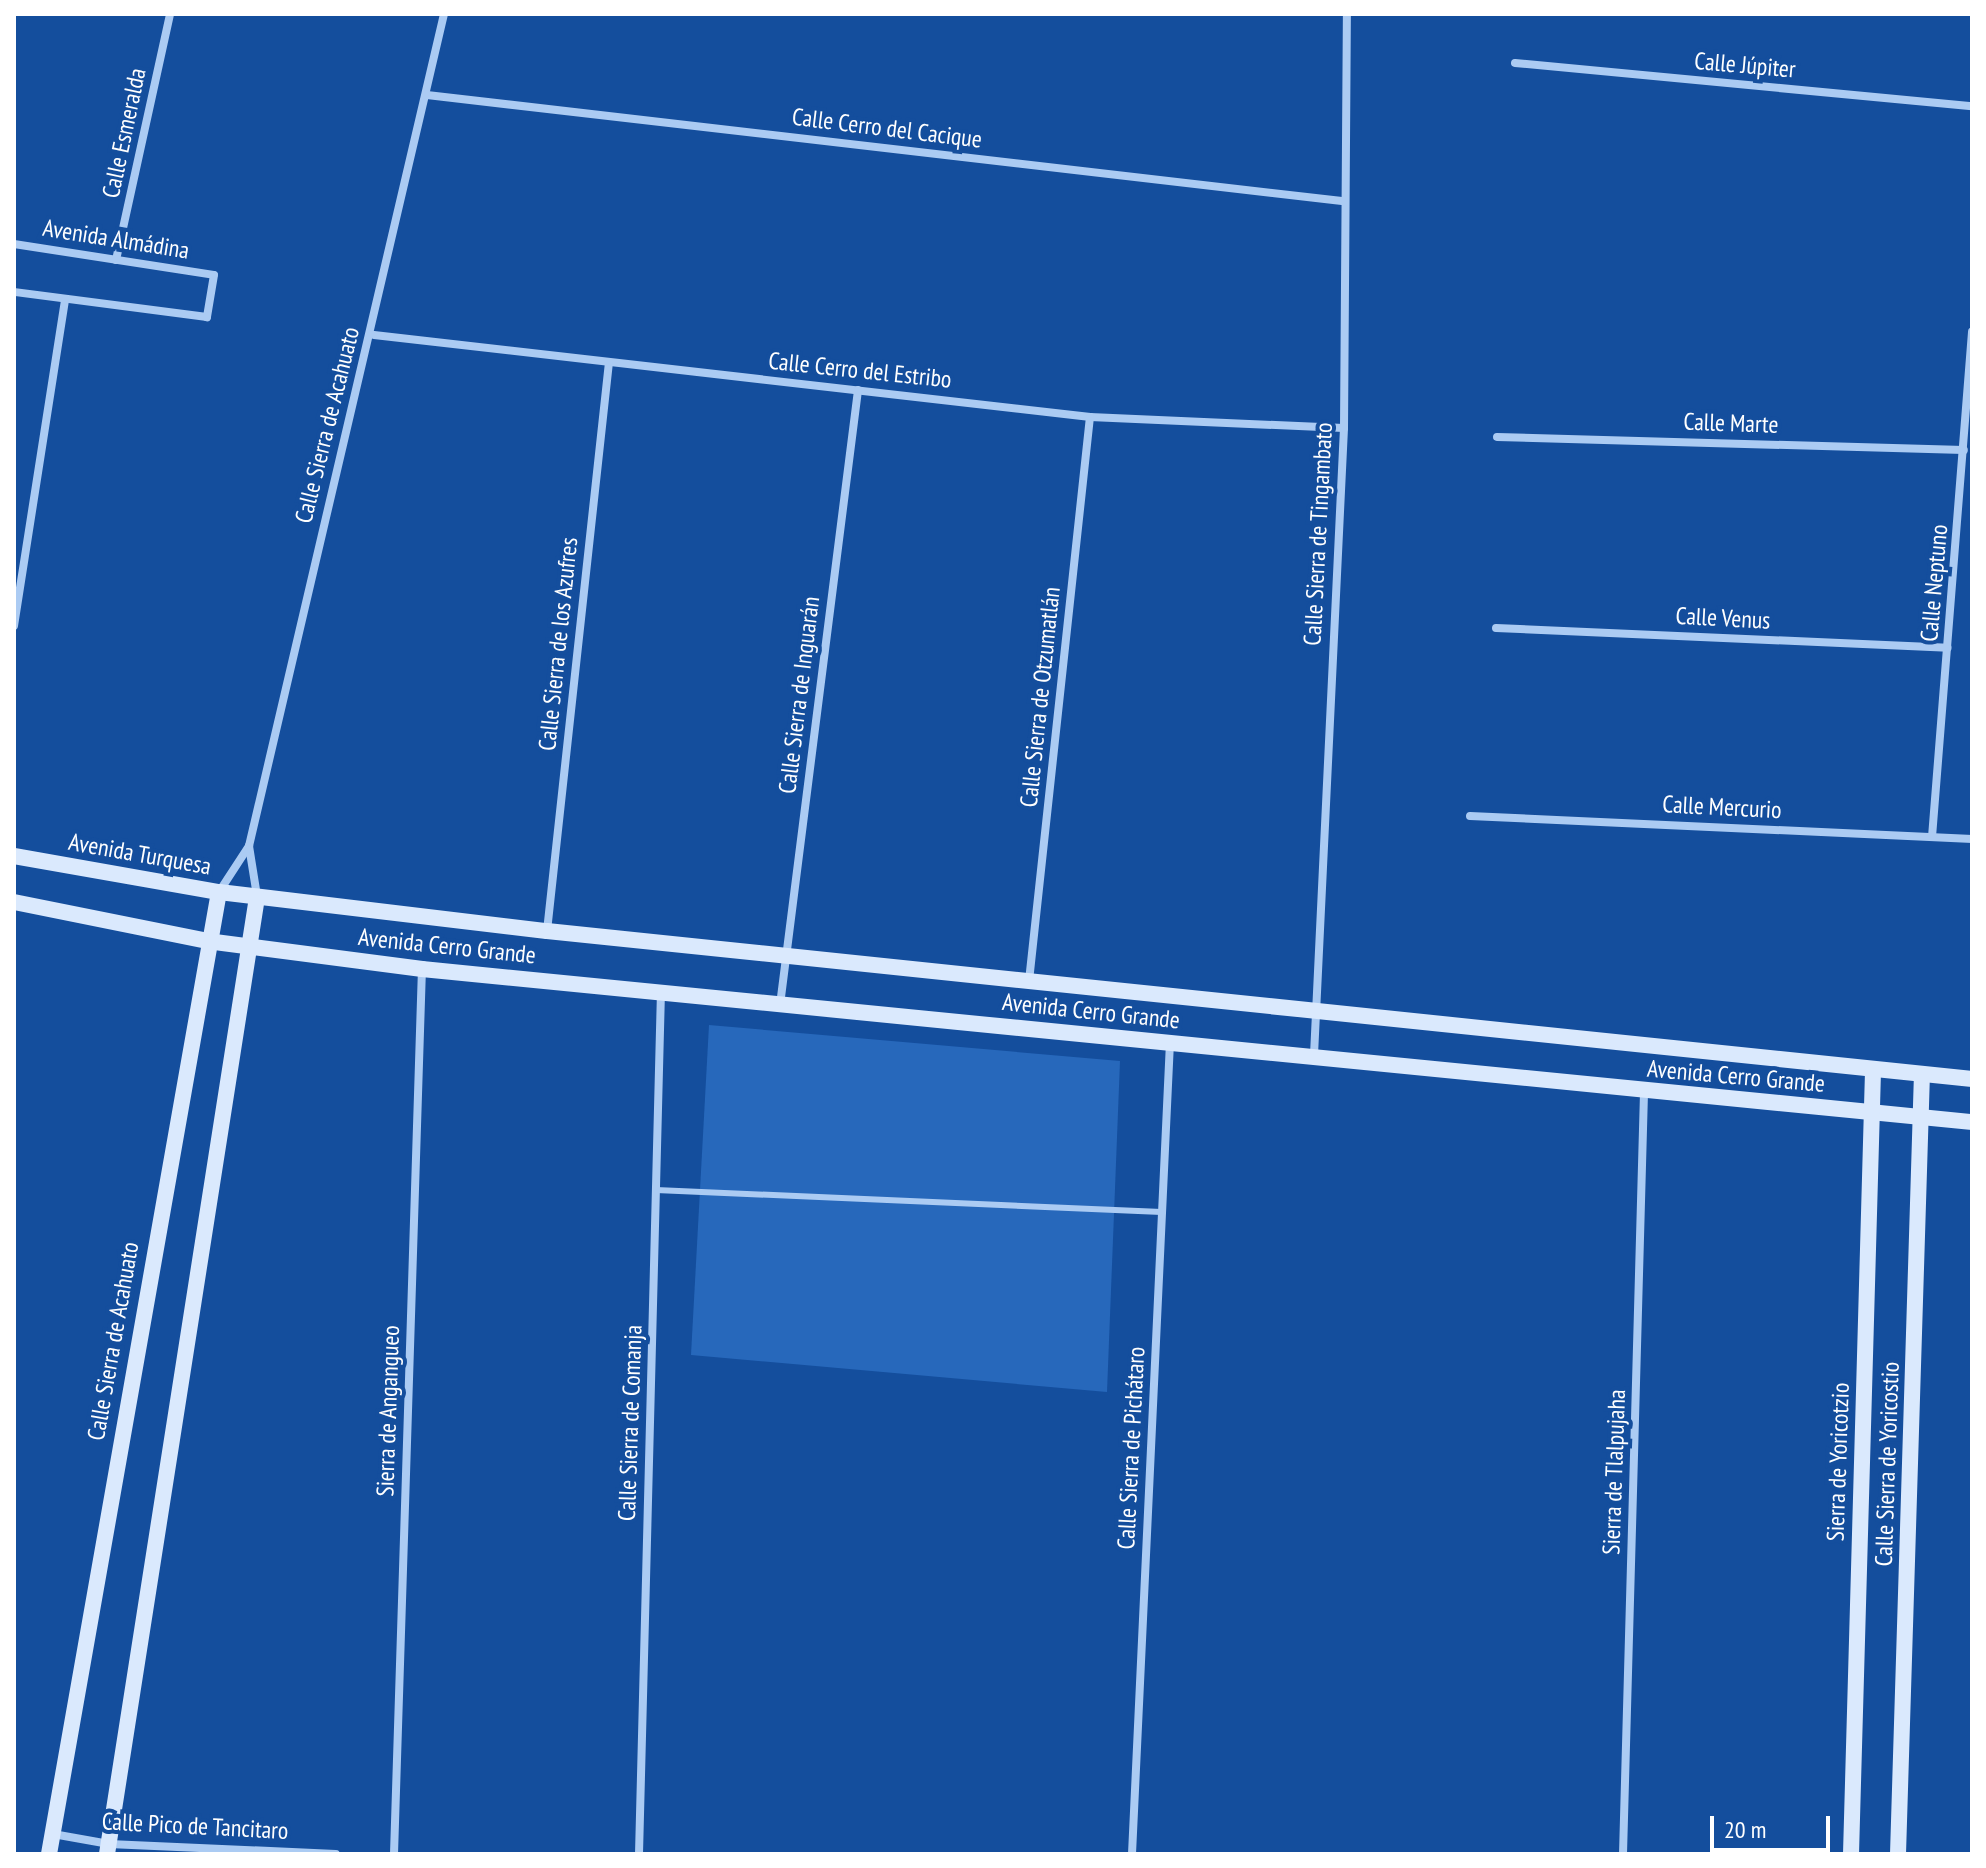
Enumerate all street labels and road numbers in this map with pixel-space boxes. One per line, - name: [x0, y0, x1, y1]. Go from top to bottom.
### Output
- street label: Calle Júpiter: [1693, 46, 1797, 84]
- street label: Calle Esmeralda: [96, 65, 152, 201]
- street label: Calle Cerro del Cacique: [790, 102, 984, 154]
- street label: Avenida Almádina: [40, 213, 192, 265]
- street label: Calle Sierra de Acahuato: [289, 324, 365, 526]
- street label: Calle Cerro del Estribo: [767, 346, 953, 394]
- street label: Calle Marte: [1683, 407, 1779, 439]
- street label: Calle Sierra de Tingambato: [1298, 421, 1338, 647]
- street label: Calle Neptuno: [1915, 523, 1953, 643]
- street label: Calle Sierra de los Azufres: [532, 536, 584, 752]
- street label: Calle Sierra de Otzumatlán: [1014, 585, 1066, 809]
- street label: Calle Sierra de Inguarán: [773, 595, 825, 795]
- street label: Calle Venus: [1675, 601, 1771, 635]
- street label: Calle Mercurio: [1662, 789, 1782, 825]
- street label: Avenida Turquesa: [66, 827, 214, 881]
- street label: Avenida Cerro Grande: [357, 922, 537, 970]
- street label: Avenida Cerro Grande: [1001, 987, 1181, 1035]
- street label: Avenida Cerro Grande: [1646, 1054, 1826, 1098]
- street label: Calle Sierra de Acahuato: [81, 1239, 145, 1443]
- street label: Calle Sierra de Comanja: [612, 1324, 648, 1522]
- street label: Sierra de Angangueo: [371, 1325, 405, 1497]
- street label: Calle Sierra de Pichátaro: [1111, 1346, 1151, 1550]
- street label: Calle Sierra de Yoricostio: [1869, 1361, 1905, 1567]
- street label: Sierra de Yoricotzio: [1821, 1382, 1855, 1542]
- street label: Sierra de Tlalpujaha: [1597, 1389, 1631, 1555]
- street label: Calle Pico de Tancitaro: [101, 1807, 289, 1845]

